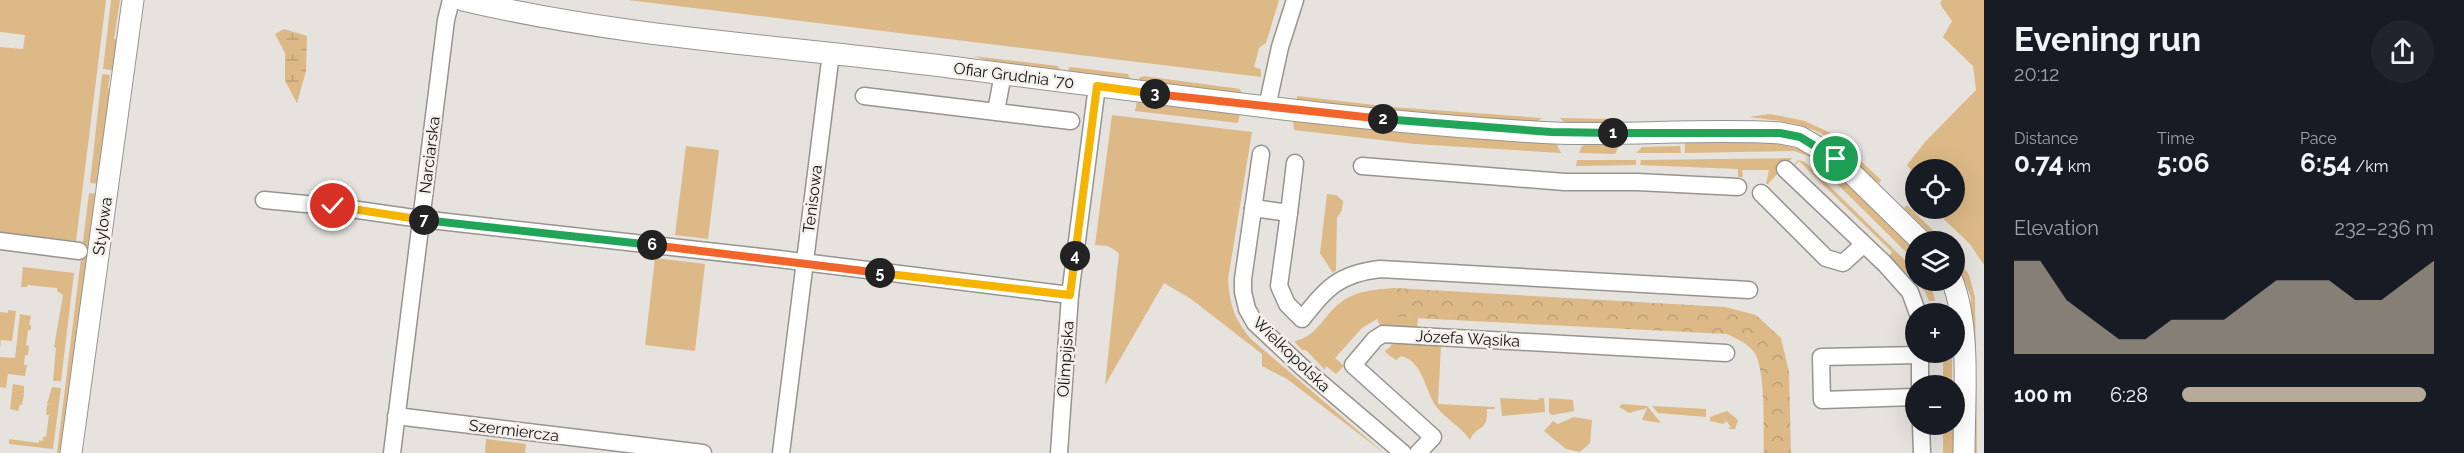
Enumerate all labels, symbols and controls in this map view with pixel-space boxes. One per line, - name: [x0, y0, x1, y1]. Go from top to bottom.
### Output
- text: Evening run: [2014, 20, 2201, 59]
- button: share: [2371, 20, 2434, 83]
- street label: Ofiar Grudnia '70: [953, 59, 1075, 92]
- text: 20:12: [2014, 62, 2059, 86]
- pin: 3: [1140, 79, 1170, 109]
- text: 3: [1151, 84, 1159, 103]
- pin: 2: [1368, 104, 1398, 134]
- text: 2: [1378, 109, 1388, 128]
- street label: Narciarska: [415, 115, 444, 195]
- pin: 1: [1598, 118, 1628, 148]
- text: 1: [1609, 123, 1617, 142]
- text: Distance: [2014, 129, 2078, 148]
- text: Time: [2157, 129, 2194, 148]
- text: Pace: [2300, 129, 2337, 148]
- pin: [1810, 133, 1861, 184]
- icon: arrive: [1819, 142, 1852, 175]
- text: 0.74: [2014, 148, 2064, 178]
- text: 5:06: [2157, 148, 2210, 178]
- text: 6:54: [2300, 148, 2351, 178]
- text: km: [2064, 157, 2091, 176]
- text: /km: [2351, 157, 2388, 176]
- map controls: [1905, 159, 1965, 435]
- button: locate: [1905, 159, 1965, 219]
- street label: Tenisowa: [799, 164, 826, 234]
- pin: [307, 180, 358, 231]
- icon: check: [316, 189, 349, 222]
- street label: Stylowa: [89, 196, 116, 256]
- pin: 7: [409, 205, 439, 235]
- text: 7: [420, 210, 428, 229]
- text: Elevation: [2014, 216, 2099, 240]
- text: 232–236 m: [2335, 216, 2434, 240]
- pin: 6: [637, 230, 667, 260]
- button: layers: [1905, 231, 1965, 291]
- text: 6: [647, 235, 657, 254]
- pin: 4: [1060, 241, 1090, 271]
- text: 4: [1070, 246, 1080, 265]
- pin: 5: [865, 258, 895, 288]
- text: 5: [876, 263, 884, 282]
- button: +: [1905, 303, 1965, 363]
- street label: Wielkopolska: [1249, 313, 1334, 396]
- street label: Olimpijska: [1053, 320, 1078, 398]
- street label: Józefa Wąsika: [1415, 326, 1521, 351]
- button: −: [1905, 375, 1965, 435]
- text: 100 m: [2014, 383, 2072, 407]
- text: 6:28: [2110, 383, 2148, 407]
- street label: Szermiercza: [468, 416, 560, 445]

